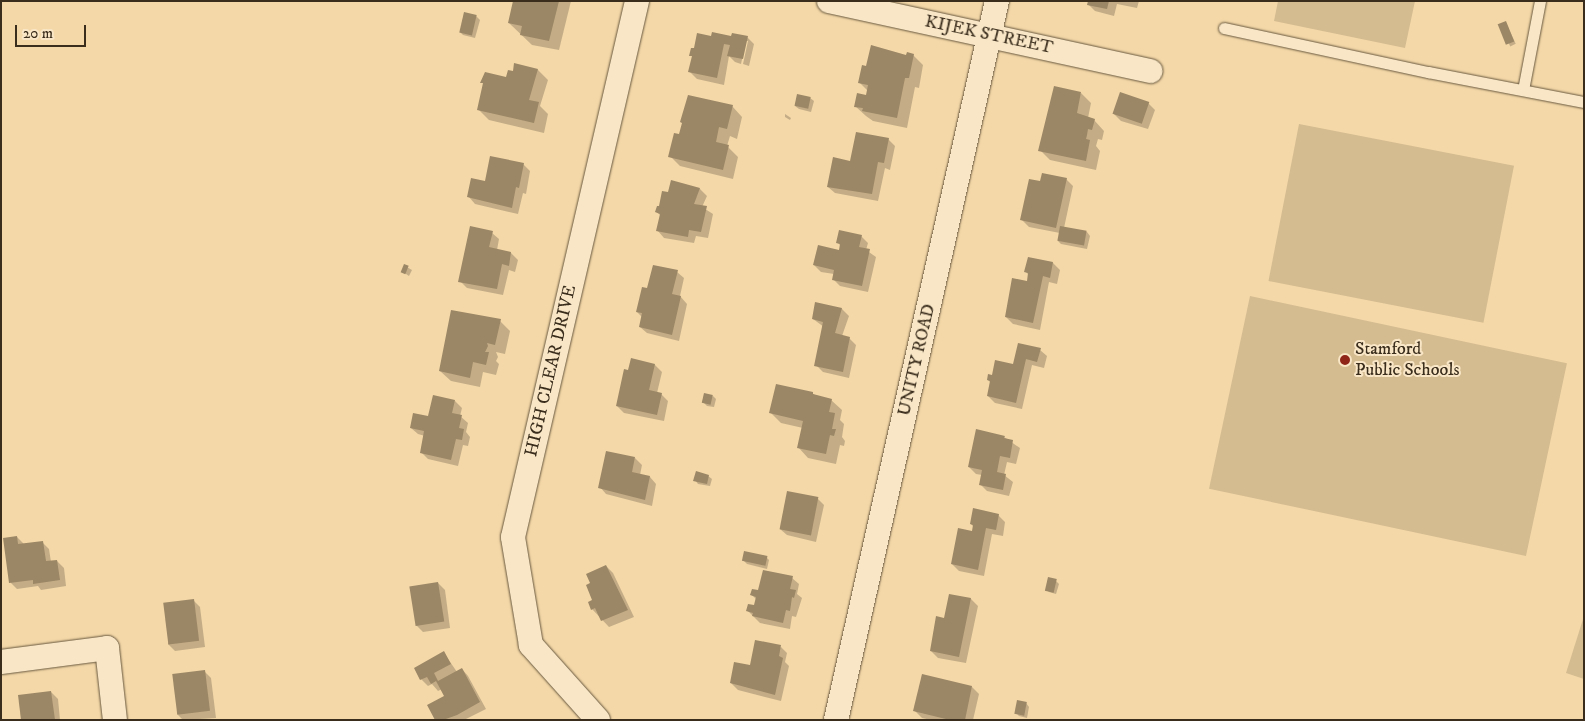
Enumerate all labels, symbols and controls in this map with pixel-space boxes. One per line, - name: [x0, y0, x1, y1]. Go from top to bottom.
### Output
- street label: KIJEK STREET: [923, 11, 1055, 59]
- scale bar: [18, 15, 89, 47]
- text: 20 m: [23, 24, 53, 43]
- street label: HIGH CLEAR DRIVE: [521, 283, 581, 459]
- street label: UNITY ROAD: [894, 302, 940, 418]
- place label: Stamford Public Schools: [1355, 339, 1460, 382]
- marker: Stamford Public Schools: [1339, 354, 1351, 366]

